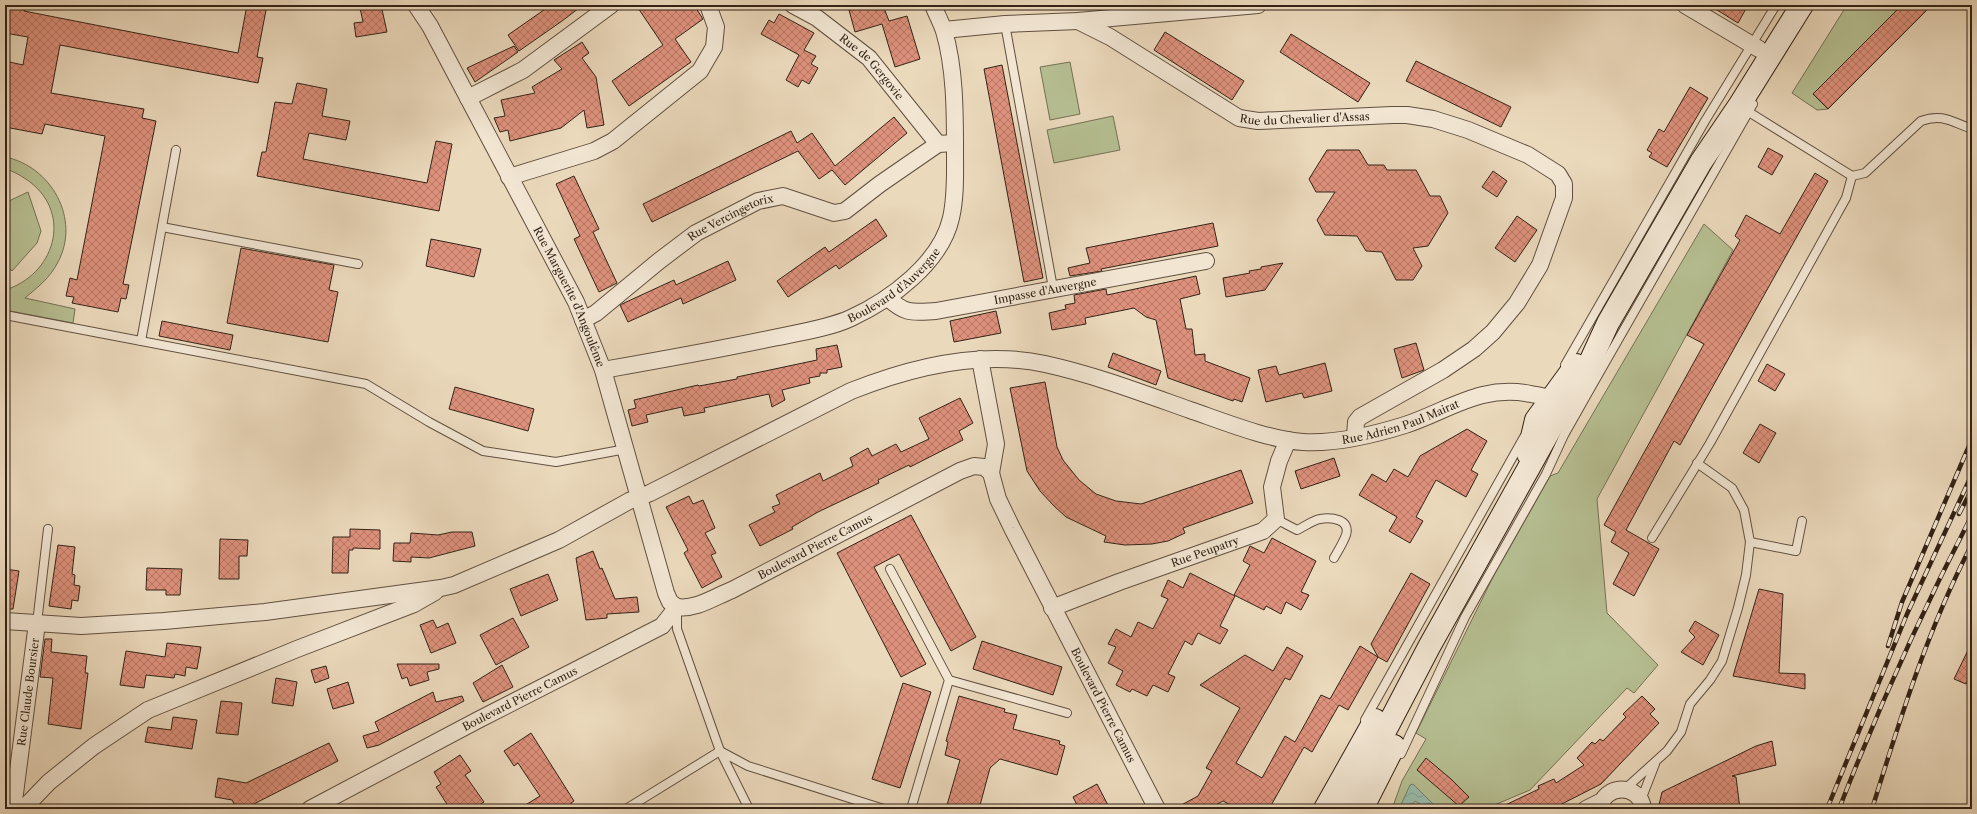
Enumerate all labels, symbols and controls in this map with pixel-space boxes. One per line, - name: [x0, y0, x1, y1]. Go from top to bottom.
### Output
- street label: Rue de Gergovie: [837, 31, 907, 103]
- street label: Rue du Chevalier d'Assas: [1239, 109, 1370, 128]
- street label: Rue Vercingetorix: [685, 191, 775, 244]
- street label: Rue Marguerite d'Angoulême: [530, 224, 608, 369]
- street label: Boulevard d'Auvergne: [845, 245, 943, 326]
- street label: Impasse d'Auvergne: [993, 274, 1098, 307]
- street label: Rue Adrien Paul Mairat: [1341, 397, 1461, 447]
- street label: Boulevard Pierre Camus: [755, 511, 875, 582]
- street label: Rue Peupatry: [1169, 533, 1242, 570]
- street label: Rue Claude Boursier: [14, 637, 42, 747]
- street label: Boulevard Pierre Camus: [1068, 645, 1139, 765]
- street label: Boulevard Pierre Camus: [460, 663, 580, 734]

